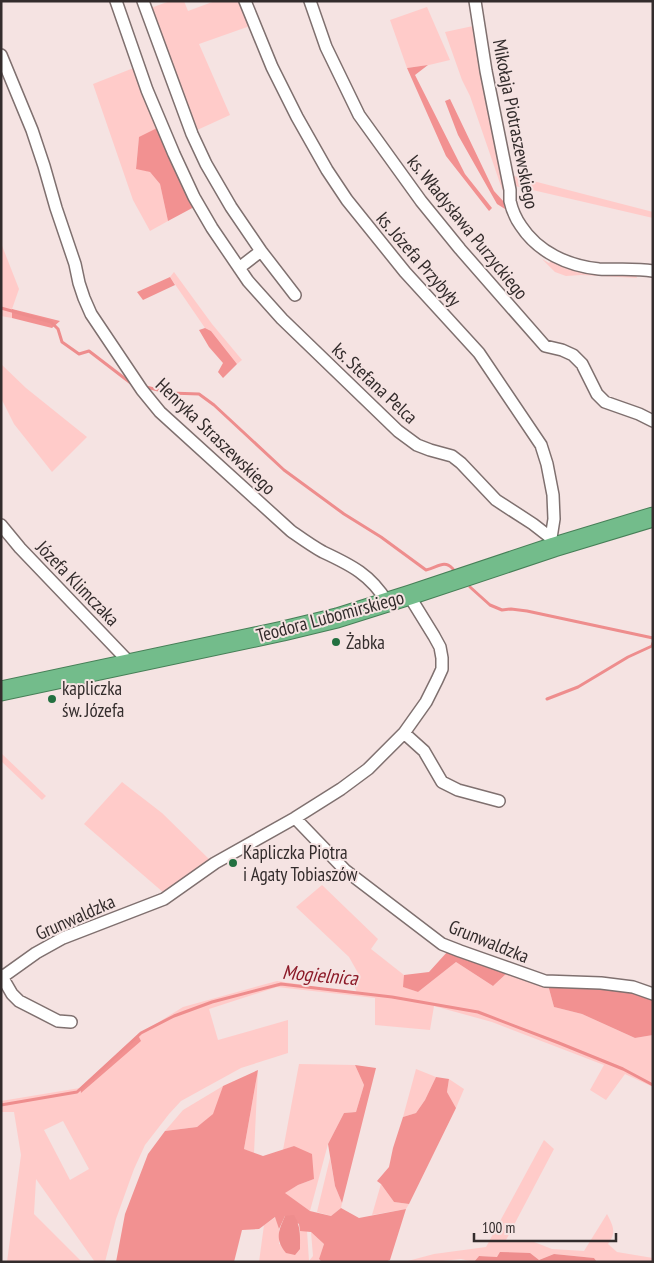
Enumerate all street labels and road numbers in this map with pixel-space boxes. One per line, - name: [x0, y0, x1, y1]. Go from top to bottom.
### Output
- street label: Mikołaja Piotraszewskiego: [488, 37, 544, 211]
- street label: ks. Władysława Purzyckiego: [402, 150, 534, 304]
- street label: ks. Józefa Przybyły: [371, 207, 467, 312]
- street label: ks. Stefana Pelca: [327, 337, 423, 429]
- street label: Henryka Straszewskiego: [151, 373, 281, 499]
- street label: Józefa Klimczaka: [31, 534, 125, 631]
- street label: Teodora Lubomirskiego: [254, 585, 406, 647]
- street label: Grunwaldzka: [32, 889, 118, 945]
- street label: Grunwaldzka: [445, 914, 533, 968]

